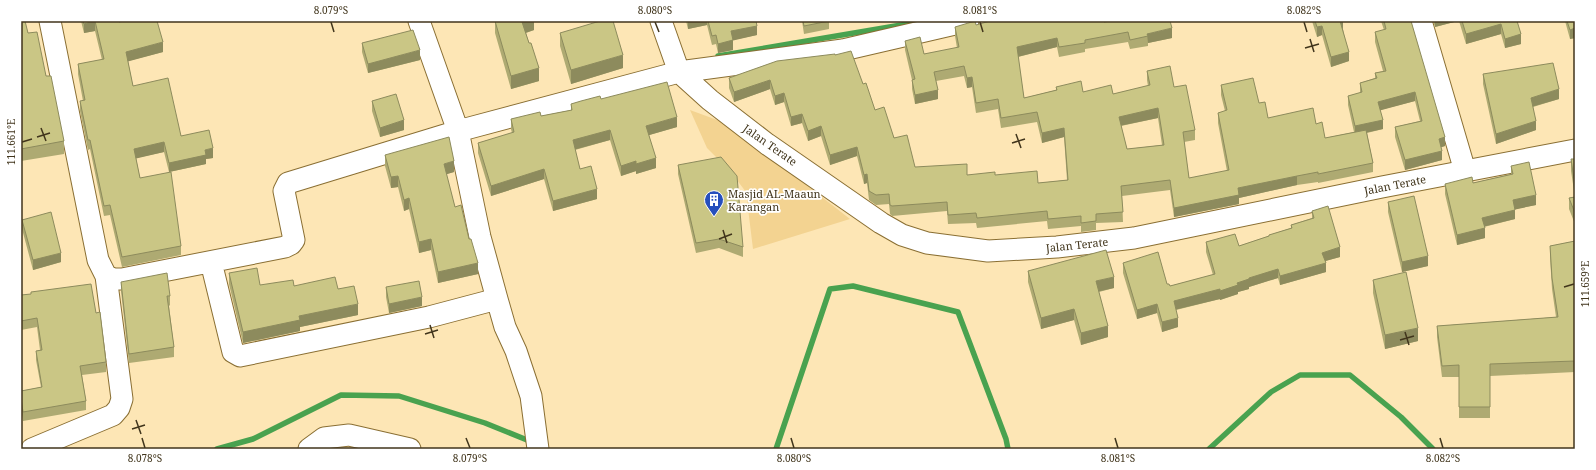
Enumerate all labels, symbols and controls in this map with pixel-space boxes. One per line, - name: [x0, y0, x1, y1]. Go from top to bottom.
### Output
- text: 8.079°S: [314, 3, 348, 17]
- text: 8.080°S: [638, 3, 672, 17]
- text: 8.081°S: [963, 3, 997, 17]
- text: 8.082°S: [1287, 3, 1321, 17]
- text: 111.661°E: [4, 119, 18, 165]
- street label: Jalan Terate: [739, 120, 800, 169]
- street label: Jalan Terate: [1362, 171, 1427, 198]
- place label: Masjid AL-Maaun Karangan: [728, 186, 821, 214]
- building icon: Masjid AL-Maaun Karangan: [703, 189, 725, 217]
- street label: Jalan Terate: [1044, 234, 1109, 255]
- text: 111.659°E: [1578, 261, 1592, 307]
- text: 8.078°S: [128, 451, 162, 465]
- text: 8.079°S: [453, 451, 487, 465]
- text: 8.080°S: [777, 451, 811, 465]
- text: 8.081°S: [1101, 451, 1135, 465]
- text: 8.082°S: [1426, 451, 1460, 465]

